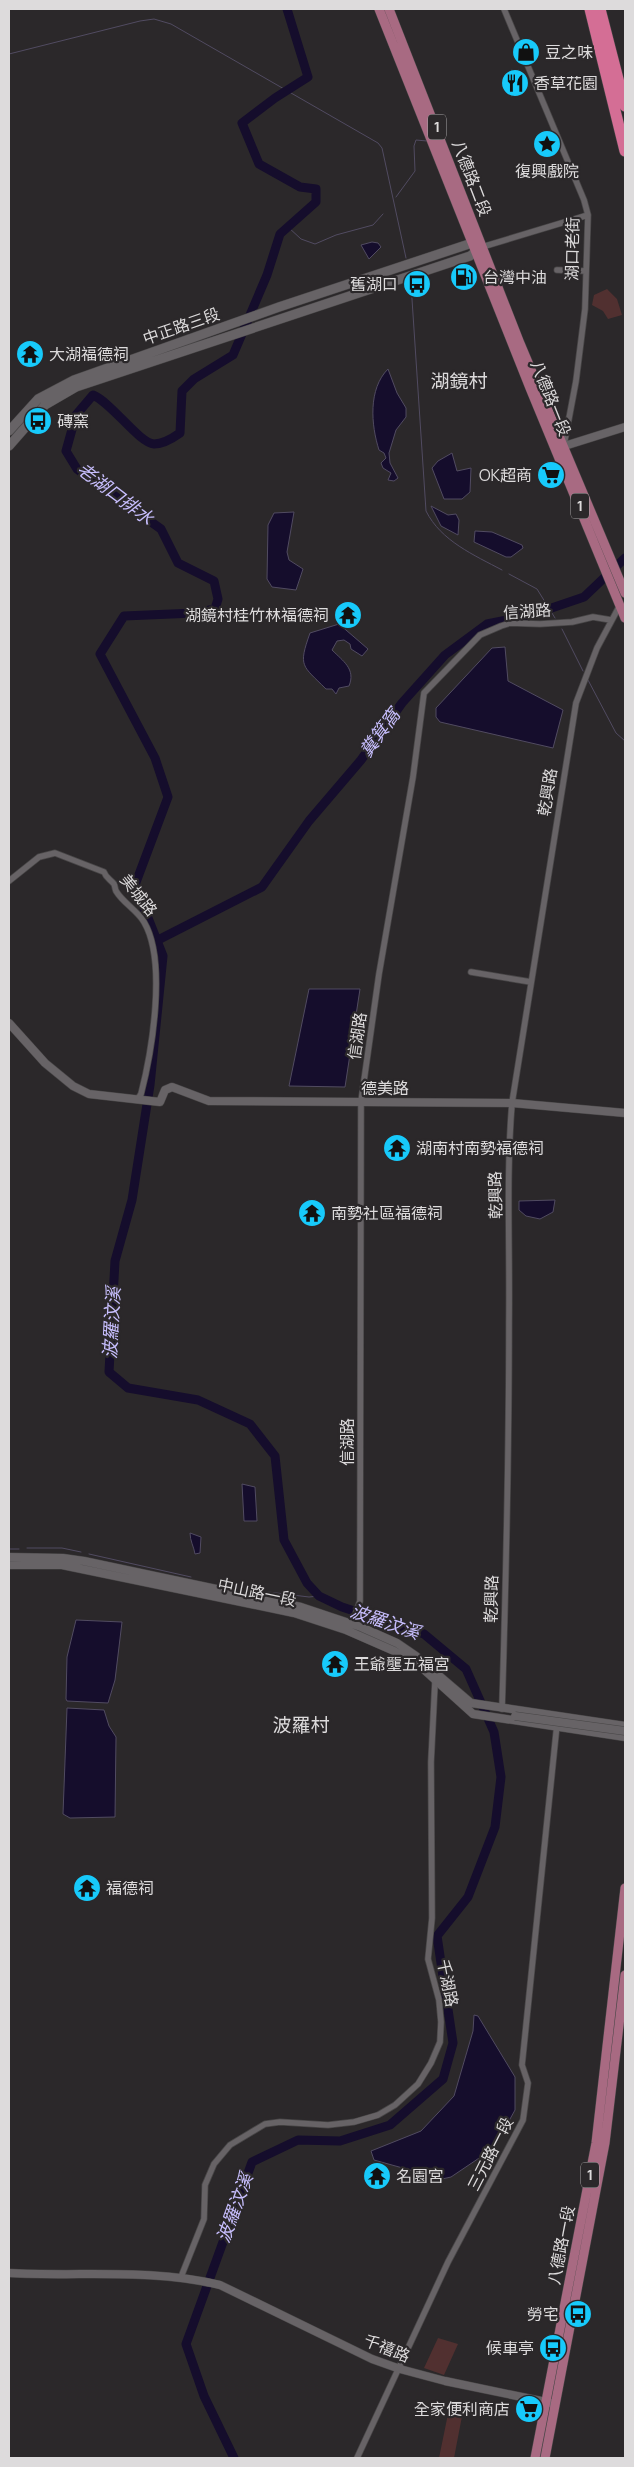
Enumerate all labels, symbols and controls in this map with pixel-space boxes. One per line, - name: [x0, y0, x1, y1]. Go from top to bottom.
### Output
- shop icon: 豆之味: [511, 37, 541, 67]
- place label: 豆之味: [545, 41, 593, 63]
- restaurant icon: 香草花園: [500, 68, 530, 98]
- place label: 香草花園: [534, 72, 598, 94]
- road number: 1: [428, 114, 446, 140]
- place icon: 復興戲院: [532, 129, 562, 159]
- street label: 八德路二段: [447, 137, 497, 219]
- place label: 復興戲院: [515, 160, 579, 182]
- street label: 湖口老街: [560, 217, 584, 281]
- fuel station icon: 台灣中油: [449, 262, 479, 292]
- place label: 台灣中油: [483, 266, 547, 288]
- bus stop icon: 舊湖口: [402, 269, 432, 299]
- place label: 舊湖口: [350, 273, 398, 295]
- street label: 中正路三段: [140, 303, 222, 349]
- temple icon: 大湖福德祠: [15, 339, 45, 369]
- place label: 大湖福德祠: [49, 343, 129, 365]
- street label: 八德路一段: [526, 357, 576, 439]
- district label: 湖鏡村: [430, 368, 488, 394]
- bus stop icon: 磚窯: [23, 406, 53, 436]
- place label: 磚窯: [57, 410, 89, 432]
- water label: 老湖口排水: [72, 457, 160, 530]
- supermarket icon: OK超商: [536, 460, 566, 490]
- place label: OK超商: [479, 464, 532, 486]
- road number: 1: [571, 494, 589, 518]
- street label: 信湖路: [502, 598, 552, 624]
- temple icon: 湖鏡村桂竹林福德祠: [333, 600, 363, 630]
- place label: 湖鏡村桂竹林福德祠: [185, 604, 329, 626]
- water label: 糞箕窩: [354, 701, 407, 761]
- street label: 乾興路: [532, 767, 562, 817]
- street label: 美城路: [115, 869, 163, 921]
- street label: 信湖路: [343, 1011, 371, 1061]
- street label: 德美路: [361, 1077, 409, 1099]
- temple icon: 湖南村南勢福德祠: [382, 1133, 412, 1163]
- place label: 湖南村南勢福德祠: [416, 1137, 544, 1159]
- street label: 乾興路: [484, 1171, 506, 1219]
- temple icon: 南勢社區福德祠: [297, 1198, 327, 1228]
- place label: 南勢社區福德祠: [331, 1202, 443, 1224]
- water label: 波羅汶溪: [97, 1283, 125, 1360]
- street label: 信湖路: [336, 1418, 358, 1466]
- street label: 中山路一段: [216, 1573, 298, 1611]
- street label: 乾興路: [480, 1575, 502, 1623]
- water label: 波羅汶溪: [347, 1598, 426, 1645]
- temple icon: 王爺壟五福宮: [320, 1649, 350, 1679]
- place label: 王爺壟五福宮: [354, 1653, 450, 1675]
- district label: 波羅村: [272, 1712, 330, 1738]
- temple icon: 福德祠: [72, 1873, 102, 1903]
- place label: 福德祠: [106, 1877, 154, 1899]
- street label: 千湖路: [433, 1957, 463, 2009]
- street label: 三元路一段: [462, 2113, 518, 2195]
- temple icon: 名園宮: [362, 2161, 392, 2191]
- road number: 1: [581, 2162, 599, 2188]
- place label: 名園宮: [396, 2165, 444, 2187]
- water label: 波羅汶溪: [210, 2167, 259, 2246]
- street label: 八德路一段: [543, 2204, 579, 2286]
- bus stop icon: 勞宅: [563, 2299, 593, 2329]
- place label: 勞宅: [527, 2303, 559, 2325]
- street label: 千禧路: [361, 2329, 413, 2367]
- bus stop icon: 候車亭: [538, 2333, 568, 2363]
- place label: 候車亭: [486, 2337, 534, 2359]
- supermarket icon: 全家便利商店: [514, 2394, 544, 2424]
- place label: 全家便利商店: [414, 2398, 510, 2420]

